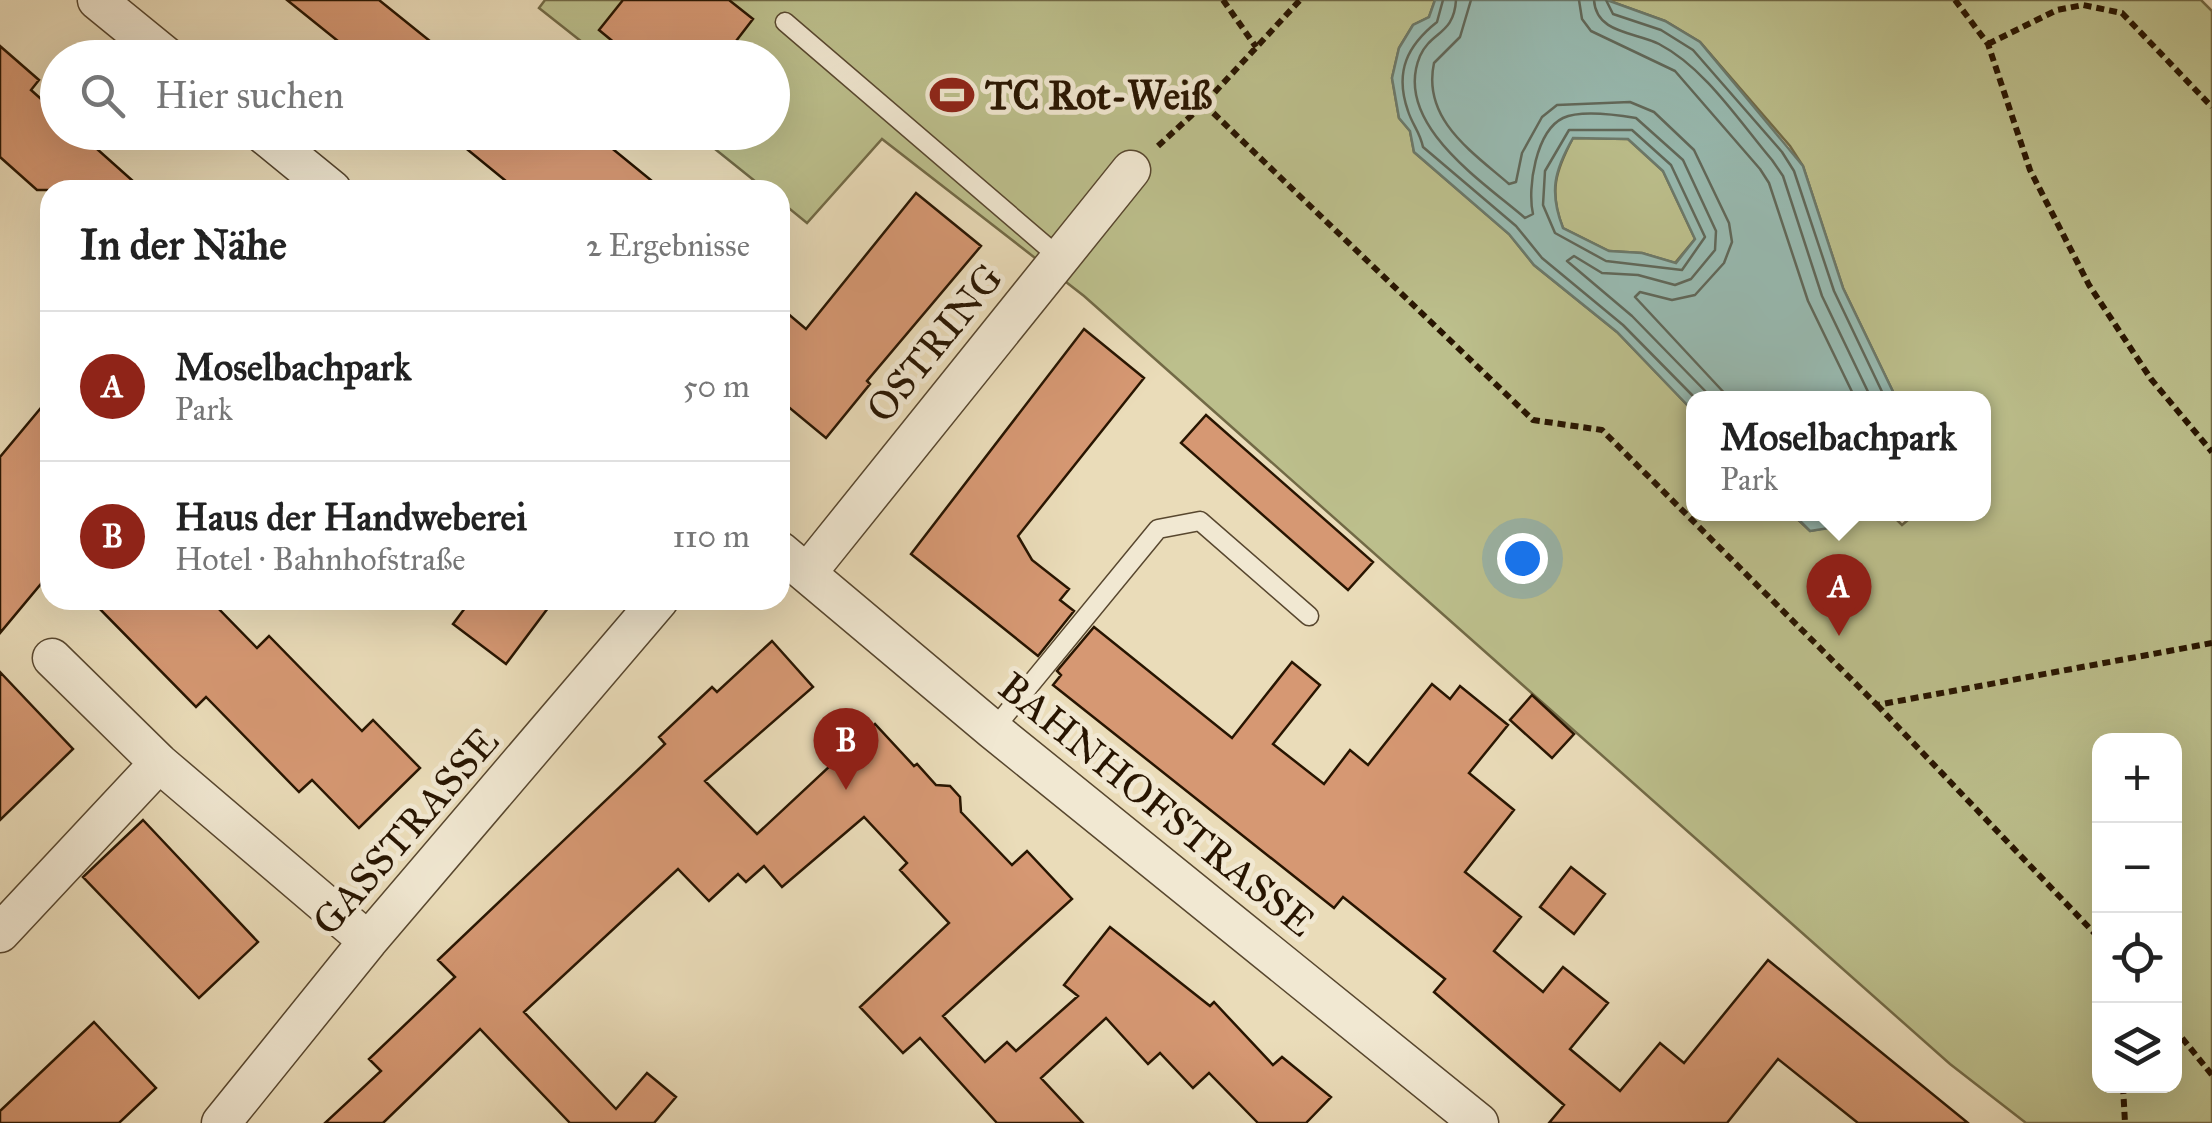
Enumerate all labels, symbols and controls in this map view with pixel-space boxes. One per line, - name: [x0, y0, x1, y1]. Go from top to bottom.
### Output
- search box: [40, 40, 790, 150]
- icon: search: [75, 68, 130, 123]
- sports icon: TC Rot-Weiß: [928, 71, 976, 119]
- place label: TC Rot-Weiß: [985, 71, 1212, 120]
- text: Hier suchen: [155, 72, 344, 118]
- text: In der Nähe: [80, 219, 287, 271]
- text: 2 Ergebnisse: [586, 226, 750, 265]
- street label: OSTRING: [856, 254, 1013, 432]
- text: Moselbachpark: [175, 344, 411, 390]
- text: A: [102, 367, 123, 406]
- text: 50 m: [683, 367, 750, 406]
- text: Park: [175, 390, 233, 429]
- popup: [1686, 391, 1991, 521]
- text: Moselbachpark: [1720, 414, 1957, 460]
- text: Park: [1720, 460, 1778, 499]
- text: Haus der Handweberei: [175, 494, 527, 540]
- text: B: [102, 517, 123, 556]
- text: 110 m: [672, 517, 750, 556]
- your location: [1497, 533, 1548, 584]
- text: Hotel · Bahnhofstraße: [175, 540, 466, 579]
- pin: A: [1806, 554, 1872, 636]
- street label: BAHNHOFSTRASSE: [989, 662, 1325, 947]
- pin: B: [814, 708, 878, 790]
- street label: GASSTRASSE: [302, 717, 509, 945]
- map controls: [2092, 733, 2182, 1093]
- button: +: [2092, 733, 2182, 823]
- button: −: [2092, 823, 2182, 913]
- button: locate: [2092, 913, 2182, 1003]
- button: layers: [2092, 1003, 2182, 1093]

